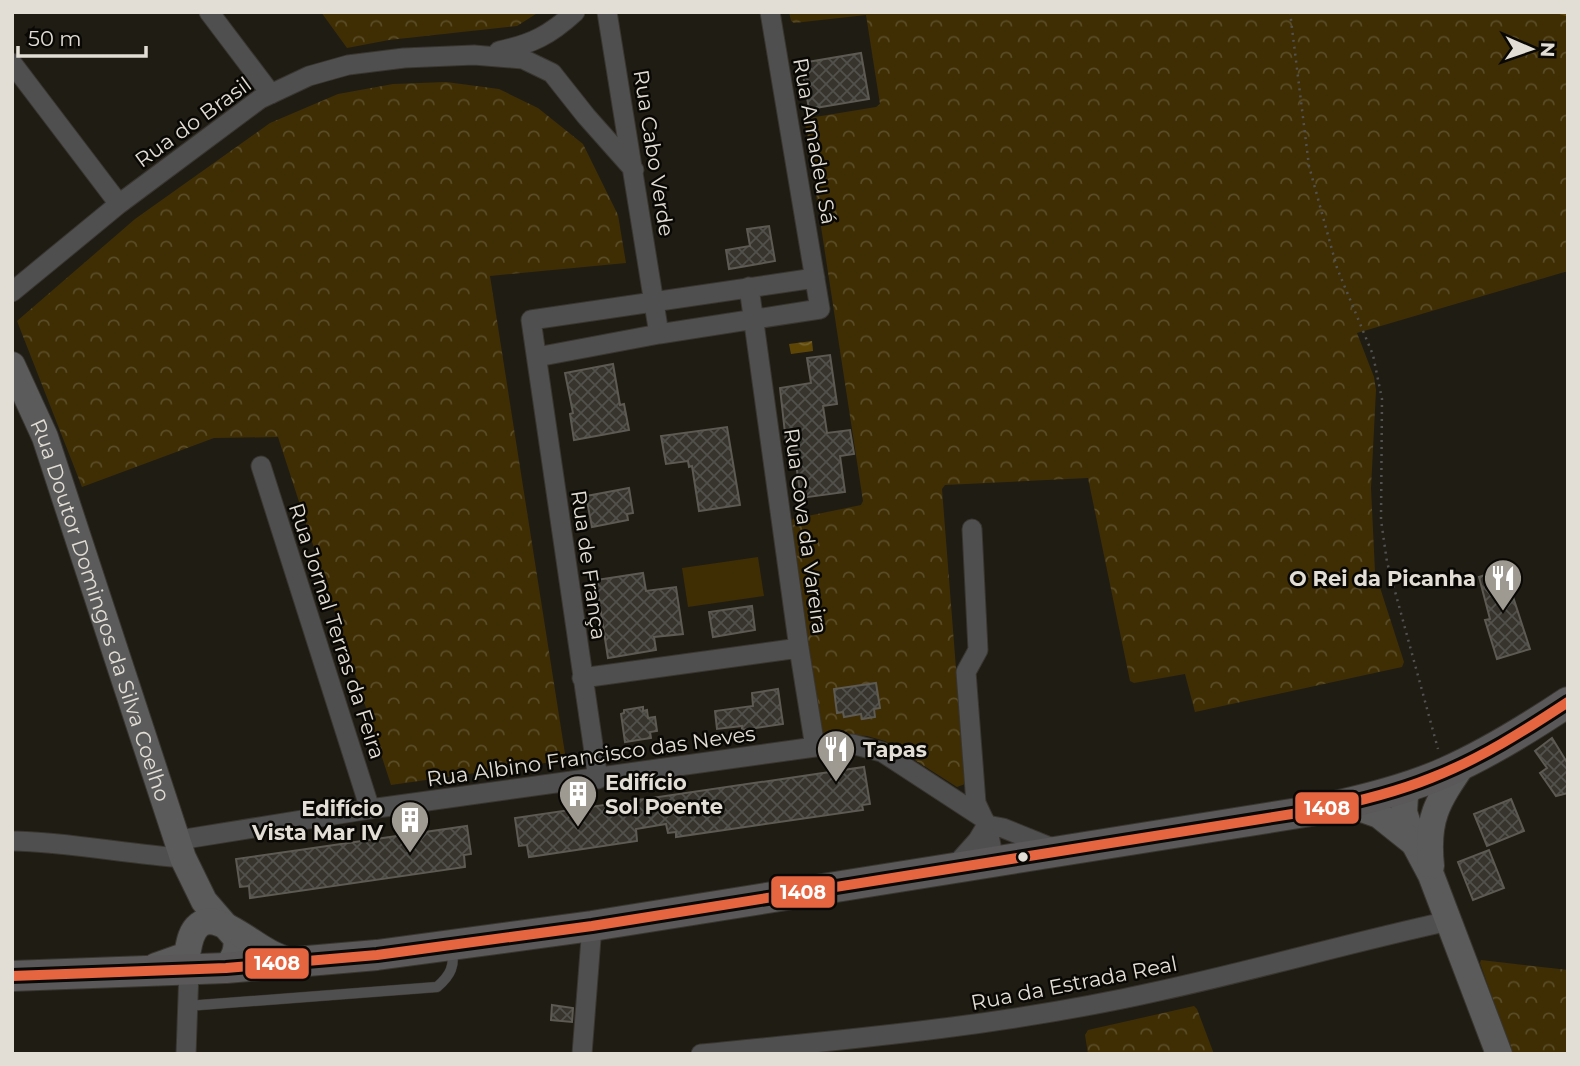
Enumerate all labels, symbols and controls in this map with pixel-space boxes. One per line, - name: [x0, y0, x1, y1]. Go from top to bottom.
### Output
- scale bar: [18, 14, 145, 58]
- north arrow: [1496, 14, 1566, 84]
- text: 50 m: [28, 26, 82, 51]
- text: N: [1536, 41, 1559, 58]
- street label: Rua Amadeu Sá: [788, 56, 842, 226]
- street label: Rua Cabo Verde: [628, 68, 680, 238]
- street label: Rua do Brasil: [130, 71, 256, 173]
- street label: Rua Doutor Domingos da Silva Coelho: [26, 414, 176, 805]
- street label: Rua Cova da Vareira: [779, 426, 833, 636]
- street label: Rua de França: [566, 488, 612, 642]
- street label: Rua Jornal Terras da Feira: [284, 500, 390, 762]
- restaurant icon: O Rei da Picanha: [1482, 557, 1524, 612]
- place label: O Rei da Picanha: [1289, 566, 1476, 591]
- street label: Rua Albino Francisco das Neves: [425, 721, 757, 791]
- restaurant icon: Tapas: [815, 728, 857, 783]
- place label: Tapas: [863, 737, 927, 762]
- place label: Edifício Sol Poente: [605, 770, 723, 819]
- building icon: Edifício Sol Poente: [557, 773, 599, 828]
- line badge: 1408: [1294, 791, 1360, 825]
- place label: Edifício Vista Mar IV: [251, 796, 383, 845]
- text: 1408: [1304, 797, 1350, 820]
- building icon: Edifício Vista Mar IV: [389, 799, 431, 854]
- unlabelled marker: [1016, 850, 1030, 864]
- line badge: 1408: [770, 875, 836, 909]
- text: 1408: [780, 881, 826, 904]
- line badge: 1408: [244, 947, 310, 980]
- street label: Rua da Estrada Real: [969, 951, 1179, 1015]
- text: 1408: [254, 952, 300, 975]

